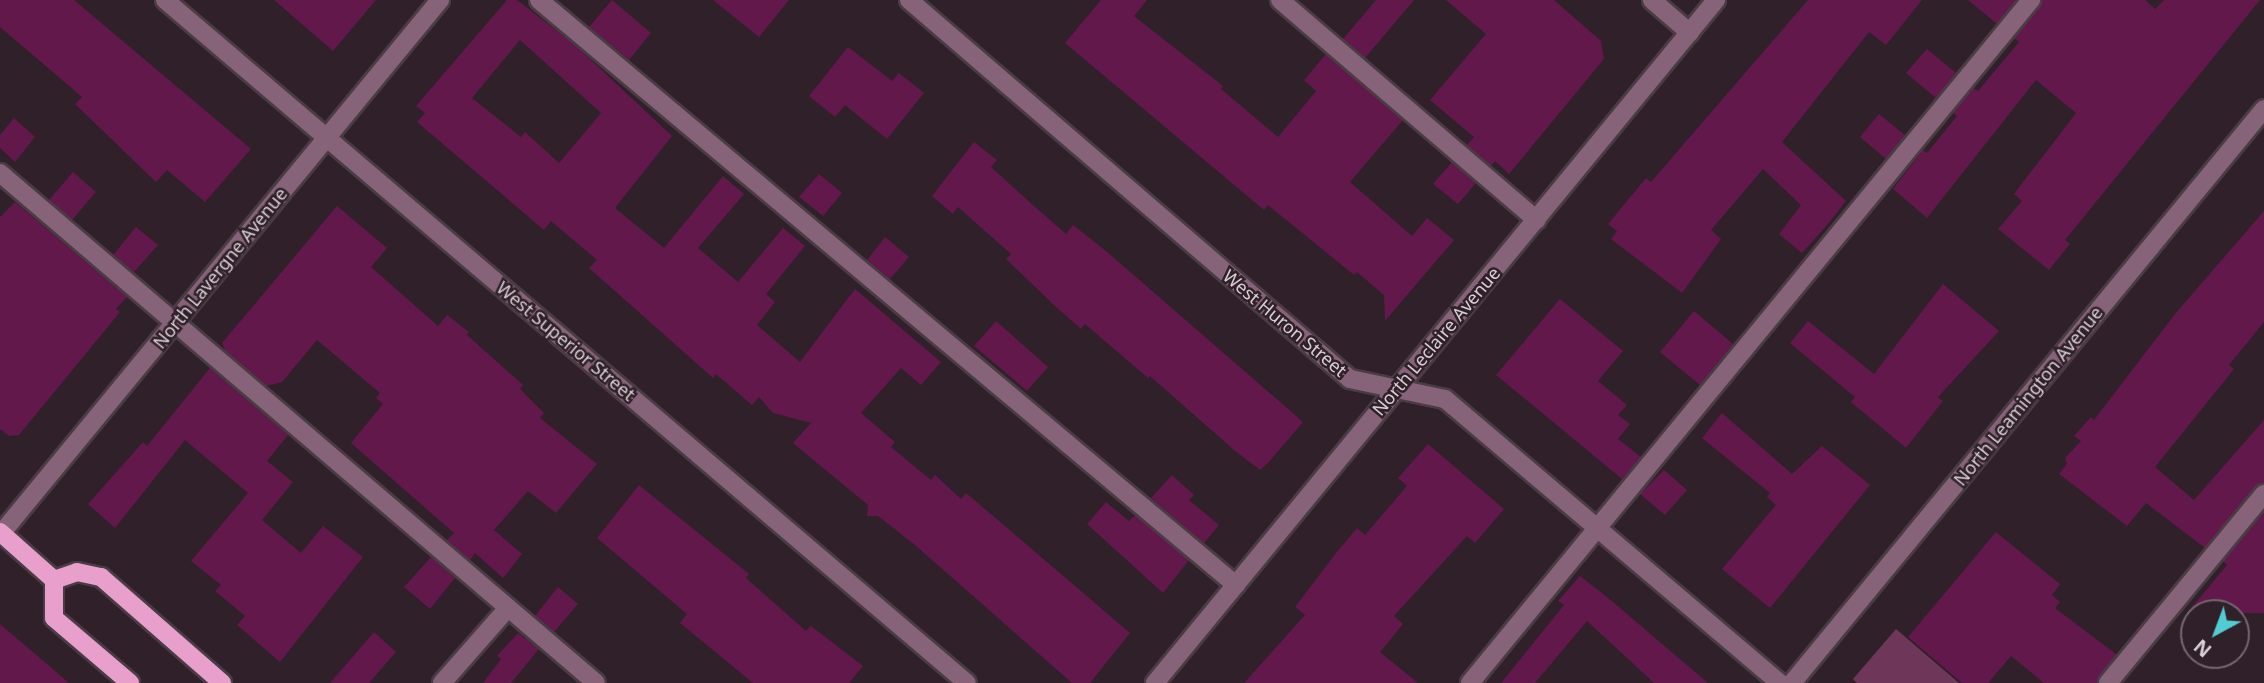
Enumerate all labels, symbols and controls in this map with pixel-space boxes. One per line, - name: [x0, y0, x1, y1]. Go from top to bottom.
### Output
- street label: North Lavergne Avenue: [148, 183, 292, 353]
- street label: North Leclaire Avenue: [1368, 262, 1504, 420]
- street label: West Huron Street: [1219, 265, 1351, 381]
- street label: West Superior Street: [492, 277, 640, 405]
- street label: North Leamington Avenue: [1949, 302, 2107, 490]
- north arrow: [2180, 599, 2250, 669]
- text: N: [2188, 633, 2217, 663]

